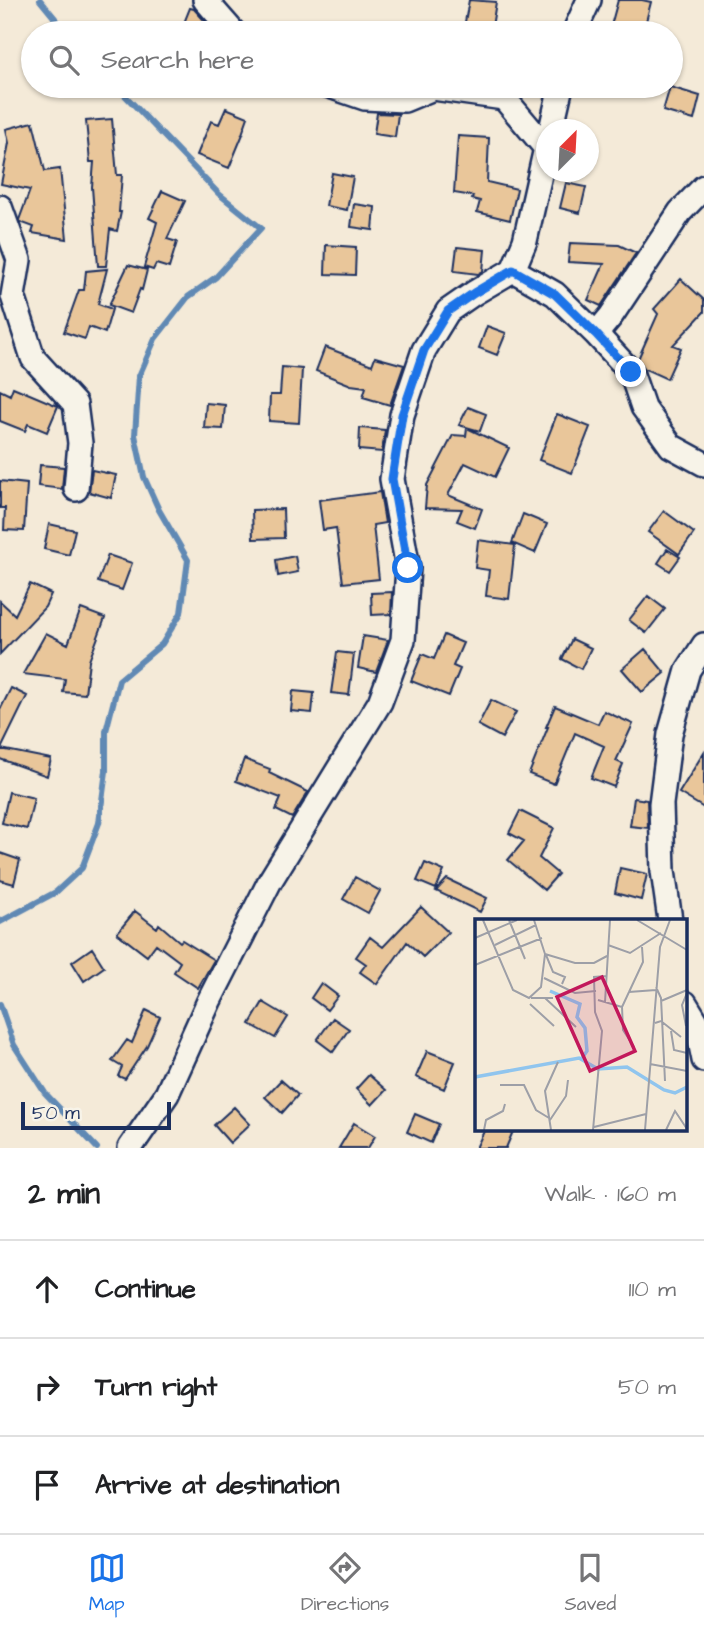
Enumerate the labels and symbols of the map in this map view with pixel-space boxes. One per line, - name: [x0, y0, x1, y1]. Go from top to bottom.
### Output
- north arrow: [536, 119, 599, 182]
- route end: [615, 356, 646, 387]
- route start: [392, 552, 423, 583]
- inset map: [475, 919, 686, 1130]
- scale bar: [21, 1099, 172, 1131]

